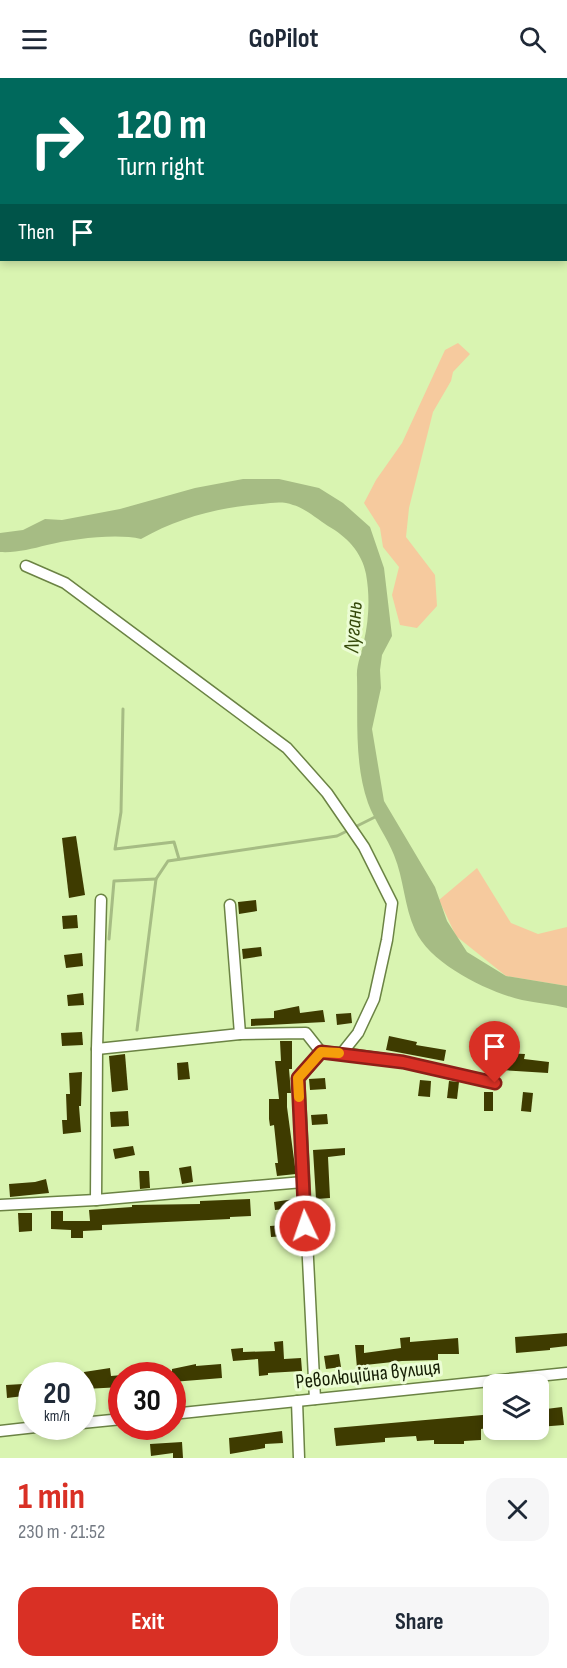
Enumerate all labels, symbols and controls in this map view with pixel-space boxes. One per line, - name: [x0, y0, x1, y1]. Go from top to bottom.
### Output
- icon: menu: [18, 23, 51, 56]
- text: GoPilot: [249, 23, 318, 55]
- icon: search: [516, 23, 549, 56]
- text: 120 m: [117, 100, 207, 151]
- icon: right: [18, 102, 96, 180]
- text: Turn right: [117, 151, 204, 183]
- icon: arrive: [66, 216, 99, 249]
- text: Then: [18, 219, 54, 246]
- water label: Лугань: [338, 601, 369, 655]
- pin: [469, 1021, 520, 1083]
- icon: arrive: [478, 1030, 511, 1063]
- position arrow: [273, 1194, 337, 1258]
- street label: Революційна вулиця: [294, 1354, 442, 1395]
- speed limit sign: 30: [108, 1362, 186, 1440]
- map controls: [483, 1374, 549, 1440]
- button: layers: [483, 1374, 549, 1440]
- text: 20: [43, 1376, 71, 1412]
- text: km/h: [44, 1407, 70, 1426]
- text: 1 min: [18, 1476, 85, 1519]
- button: close: [486, 1478, 549, 1541]
- text: 230 m · 21:52: [18, 1520, 105, 1544]
- button: Exit: [18, 1587, 278, 1656]
- button: Share: [290, 1587, 549, 1656]

